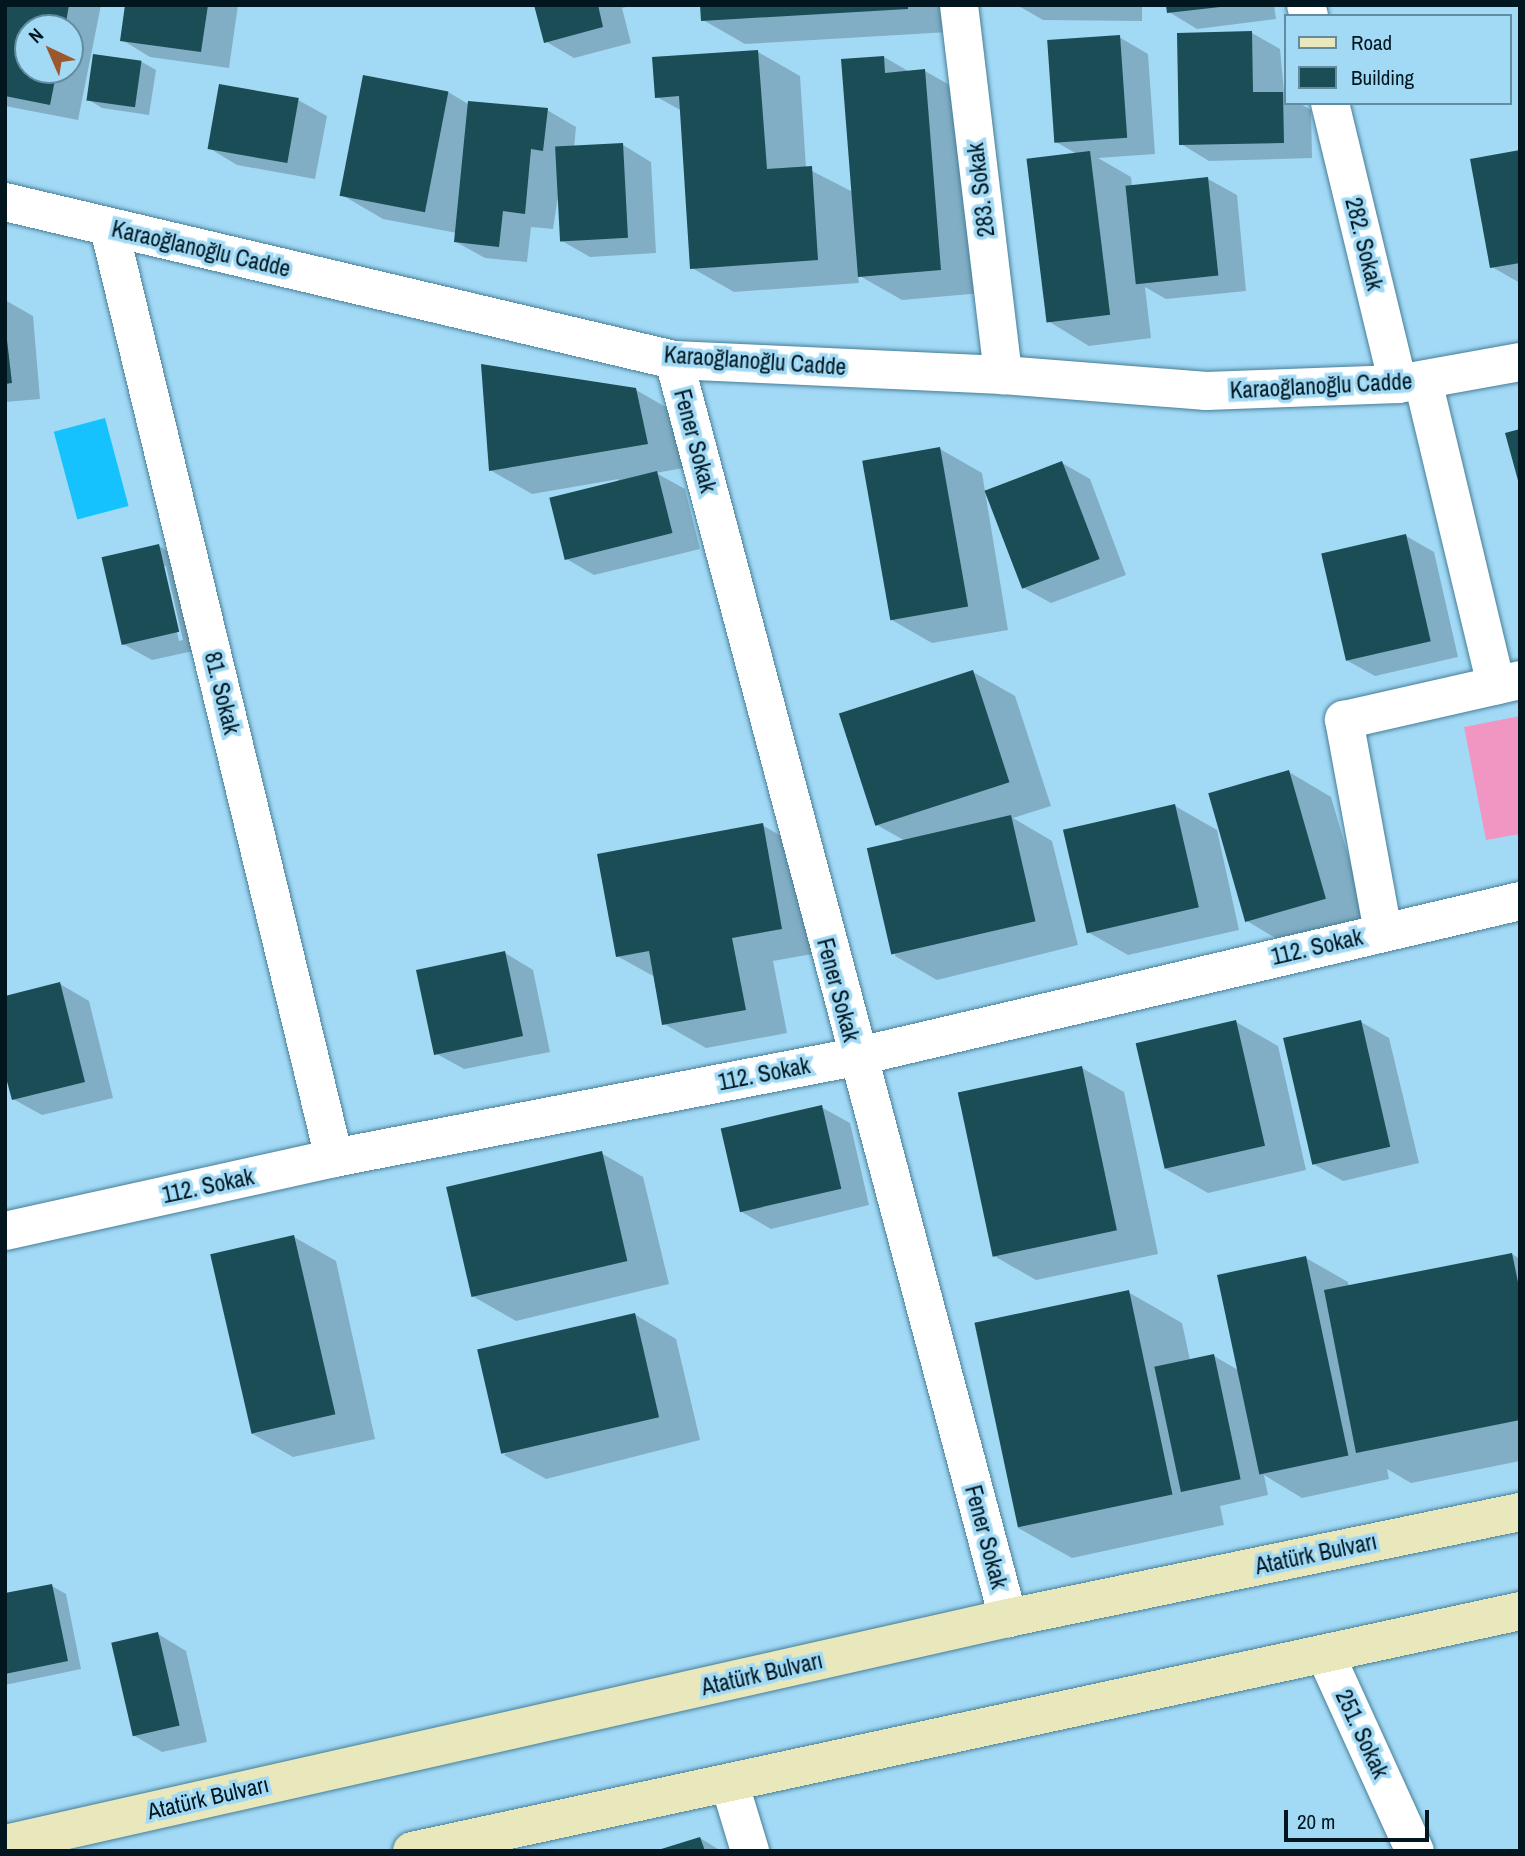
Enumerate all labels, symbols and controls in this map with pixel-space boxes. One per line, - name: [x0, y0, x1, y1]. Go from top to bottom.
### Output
- north arrow: [14, 14, 84, 84]
- legend: [1284, 14, 1511, 105]
- text: N: [23, 22, 49, 49]
- text: Road: [1351, 28, 1392, 57]
- text: Building: [1351, 63, 1414, 92]
- street label: 283. Sokak: [962, 141, 1000, 239]
- street label: 282. Sokak: [1339, 195, 1389, 293]
- street label: Karaoğlanoğlu Cadde: [109, 215, 293, 283]
- street label: Karaoğlanoğlu Cadde: [663, 341, 847, 381]
- street label: Karaoğlanoğlu Cadde: [1229, 367, 1413, 405]
- street label: Fener Sokak: [668, 386, 722, 496]
- street label: 81. Sokak: [198, 649, 246, 737]
- street label: 112. Sokak: [1269, 923, 1365, 971]
- street label: Fener Sokak: [811, 935, 865, 1045]
- street label: 112. Sokak: [716, 1052, 812, 1096]
- street label: 112. Sokak: [160, 1163, 256, 1209]
- street label: Fener Sokak: [959, 1482, 1013, 1592]
- street label: Atatürk Bulvarı: [1253, 1528, 1379, 1580]
- street label: Atatürk Bulvarı: [699, 1647, 825, 1701]
- street label: 251. Sokak: [1330, 1685, 1394, 1783]
- street label: Atatürk Bulvarı: [145, 1771, 271, 1825]
- scale bar: [1287, 1797, 1432, 1841]
- text: 20 m: [1297, 1807, 1335, 1836]

